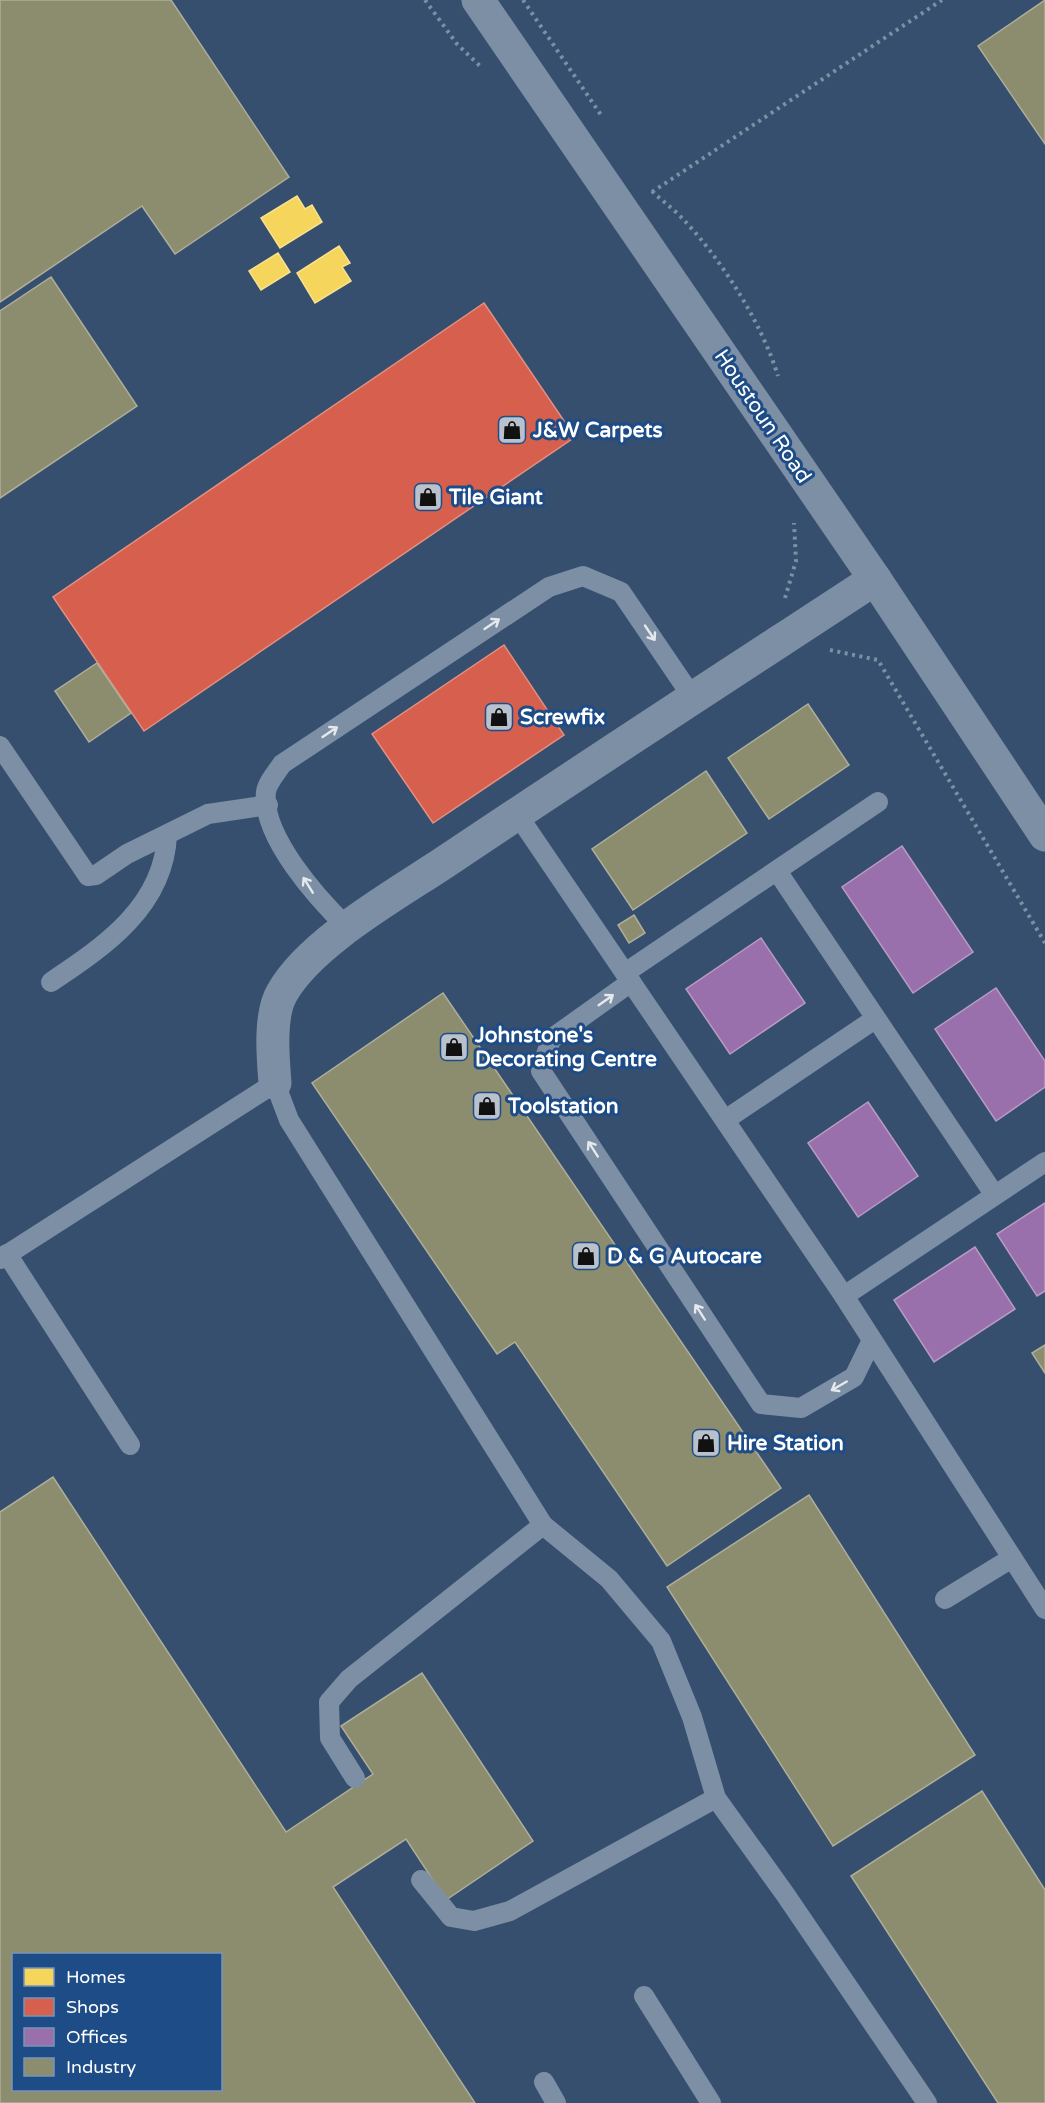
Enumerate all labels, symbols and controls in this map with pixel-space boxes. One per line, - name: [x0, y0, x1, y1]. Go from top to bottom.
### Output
- street label: Houstoun Road: [709, 345, 816, 488]
- shop icon: J&W Carpets: [496, 414, 528, 446]
- place label: J&W Carpets: [532, 418, 663, 443]
- shop icon: Tile Giant: [412, 481, 444, 513]
- place label: Tile Giant: [448, 485, 543, 510]
- one-way arrow: [484, 618, 500, 630]
- one-way arrow: [643, 625, 656, 642]
- shop icon: Screwfix: [483, 701, 515, 733]
- place label: Screwfix: [520, 705, 605, 730]
- one-way arrow: [321, 726, 338, 738]
- one-way arrow: [302, 878, 314, 894]
- one-way arrow: [597, 993, 613, 1006]
- place label: Johnstone's Decorating Centre: [474, 1023, 657, 1072]
- shop icon: Johnstone's Decorating Centre: [438, 1031, 470, 1063]
- shop icon: Toolstation: [471, 1090, 503, 1122]
- place label: Toolstation: [507, 1094, 619, 1119]
- one-way arrow: [586, 1141, 598, 1158]
- shop icon: D & G Autocare: [570, 1240, 602, 1272]
- place label: D & G Autocare: [607, 1244, 762, 1269]
- one-way arrow: [694, 1304, 706, 1321]
- one-way arrow: [831, 1380, 848, 1392]
- shop icon: Hire Station: [690, 1427, 722, 1459]
- place label: Hire Station: [727, 1431, 844, 1456]
- legend: [12, 1953, 222, 2091]
- text: Homes: [66, 1966, 126, 1988]
- text: Shops: [66, 1996, 119, 2018]
- text: Offices: [66, 2026, 128, 2048]
- text: Industry: [66, 2056, 137, 2078]

